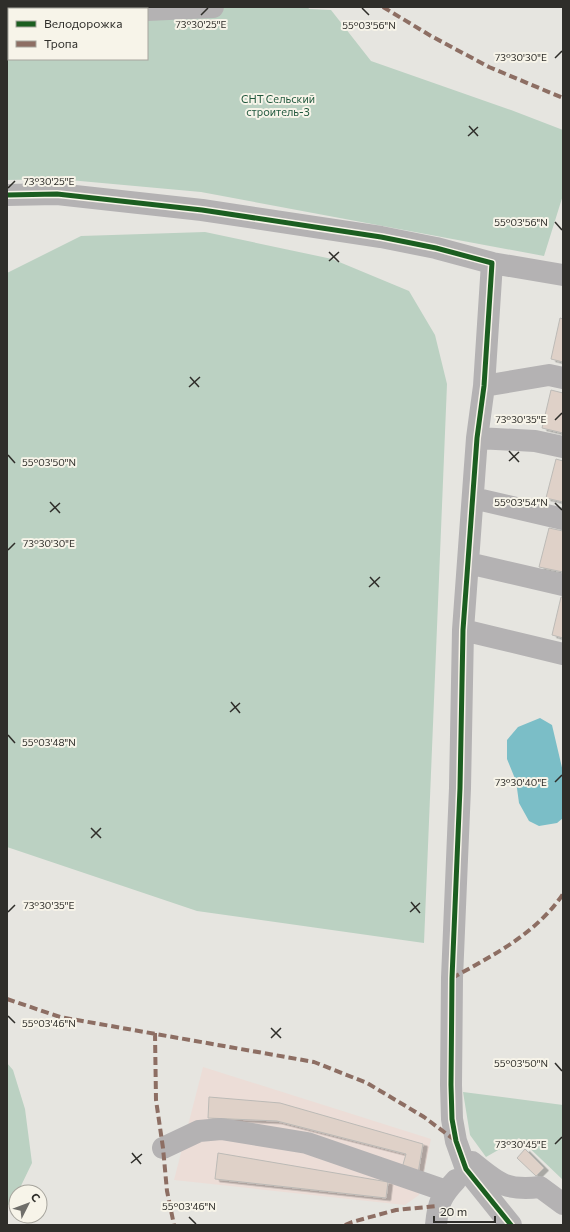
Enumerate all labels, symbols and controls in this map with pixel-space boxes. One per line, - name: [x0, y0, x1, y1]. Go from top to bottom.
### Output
- legend: [8, 8, 148, 60]
- text: Велодорожка: [44, 16, 122, 30]
- text: 73°30'25"E: [176, 18, 226, 30]
- text: 55°03'56"N: [342, 19, 396, 31]
- text: Тропа: [44, 36, 78, 50]
- text: 73°30'30"E: [495, 51, 547, 63]
- park label: СНТ Сельский строитель-3: [241, 92, 315, 118]
- text: 73°30'25"E: [24, 175, 74, 187]
- text: 55°03'56"N: [494, 216, 548, 228]
- text: 73°30'35"E: [495, 413, 547, 425]
- text: 55°03'50"N: [22, 456, 76, 468]
- text: 55°03'54"N: [494, 496, 548, 508]
- text: 73°30'30"E: [23, 537, 75, 549]
- text: 55°03'48"N: [22, 736, 76, 748]
- text: 73°30'40"E: [495, 776, 547, 788]
- text: 73°30'35"E: [23, 899, 75, 911]
- text: 55°03'46"N: [22, 1017, 76, 1029]
- text: 55°03'50"N: [494, 1057, 548, 1069]
- text: 73°30'45"E: [495, 1138, 547, 1150]
- north arrow: [8, 1184, 48, 1224]
- text: С: [28, 1190, 43, 1204]
- scale bar: [434, 1198, 495, 1224]
- text: 55°03'46"N: [162, 1200, 216, 1212]
- text: 20 m: [440, 1204, 467, 1218]

